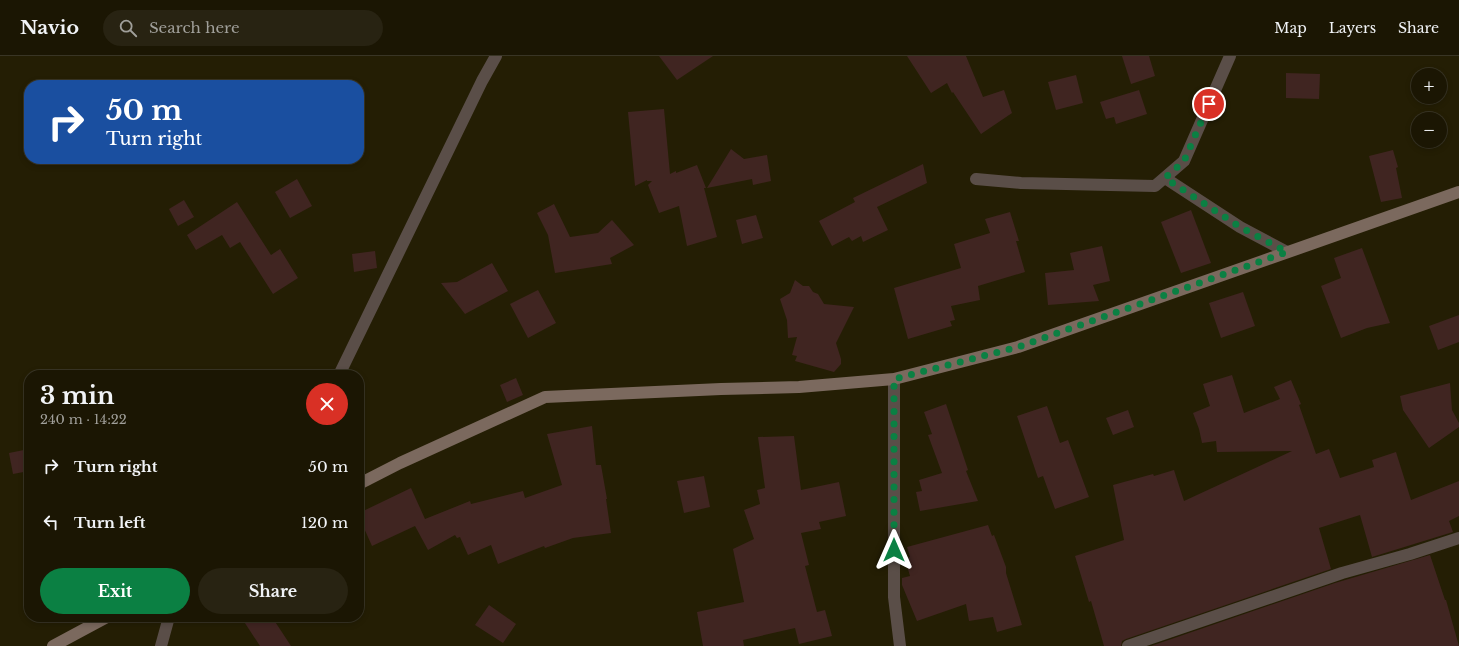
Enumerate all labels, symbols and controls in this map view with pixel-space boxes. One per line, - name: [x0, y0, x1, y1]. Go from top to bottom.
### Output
- search box: [103, 10, 383, 46]
- text: Navio: [20, 16, 79, 39]
- icon: search: [117, 17, 139, 39]
- text: Search here: [149, 18, 240, 37]
- text: Map: [1274, 19, 1307, 37]
- text: Layers: [1329, 19, 1376, 37]
- text: Share: [1398, 19, 1439, 37]
- map controls: [1411, 68, 1447, 148]
- button: +: [1411, 68, 1447, 104]
- pin: [1192, 87, 1226, 121]
- text: 50 m: [106, 93, 182, 128]
- icon: arrive: [1198, 93, 1220, 115]
- icon: right: [40, 96, 92, 148]
- button: −: [1411, 112, 1447, 148]
- text: Turn right: [106, 128, 202, 150]
- text: 3 min: [40, 381, 114, 410]
- button: close: [306, 383, 348, 425]
- text: 240 m · 14:22: [40, 411, 127, 428]
- icon: right: [40, 455, 62, 477]
- text: Turn right: [74, 457, 157, 476]
- text: 50 m: [308, 457, 348, 476]
- icon: left: [40, 511, 62, 533]
- text: Turn left: [74, 513, 145, 532]
- text: 120 m: [301, 513, 348, 532]
- position arrow: [873, 529, 915, 571]
- button: Exit: [40, 568, 190, 614]
- button: Share: [198, 568, 348, 614]

